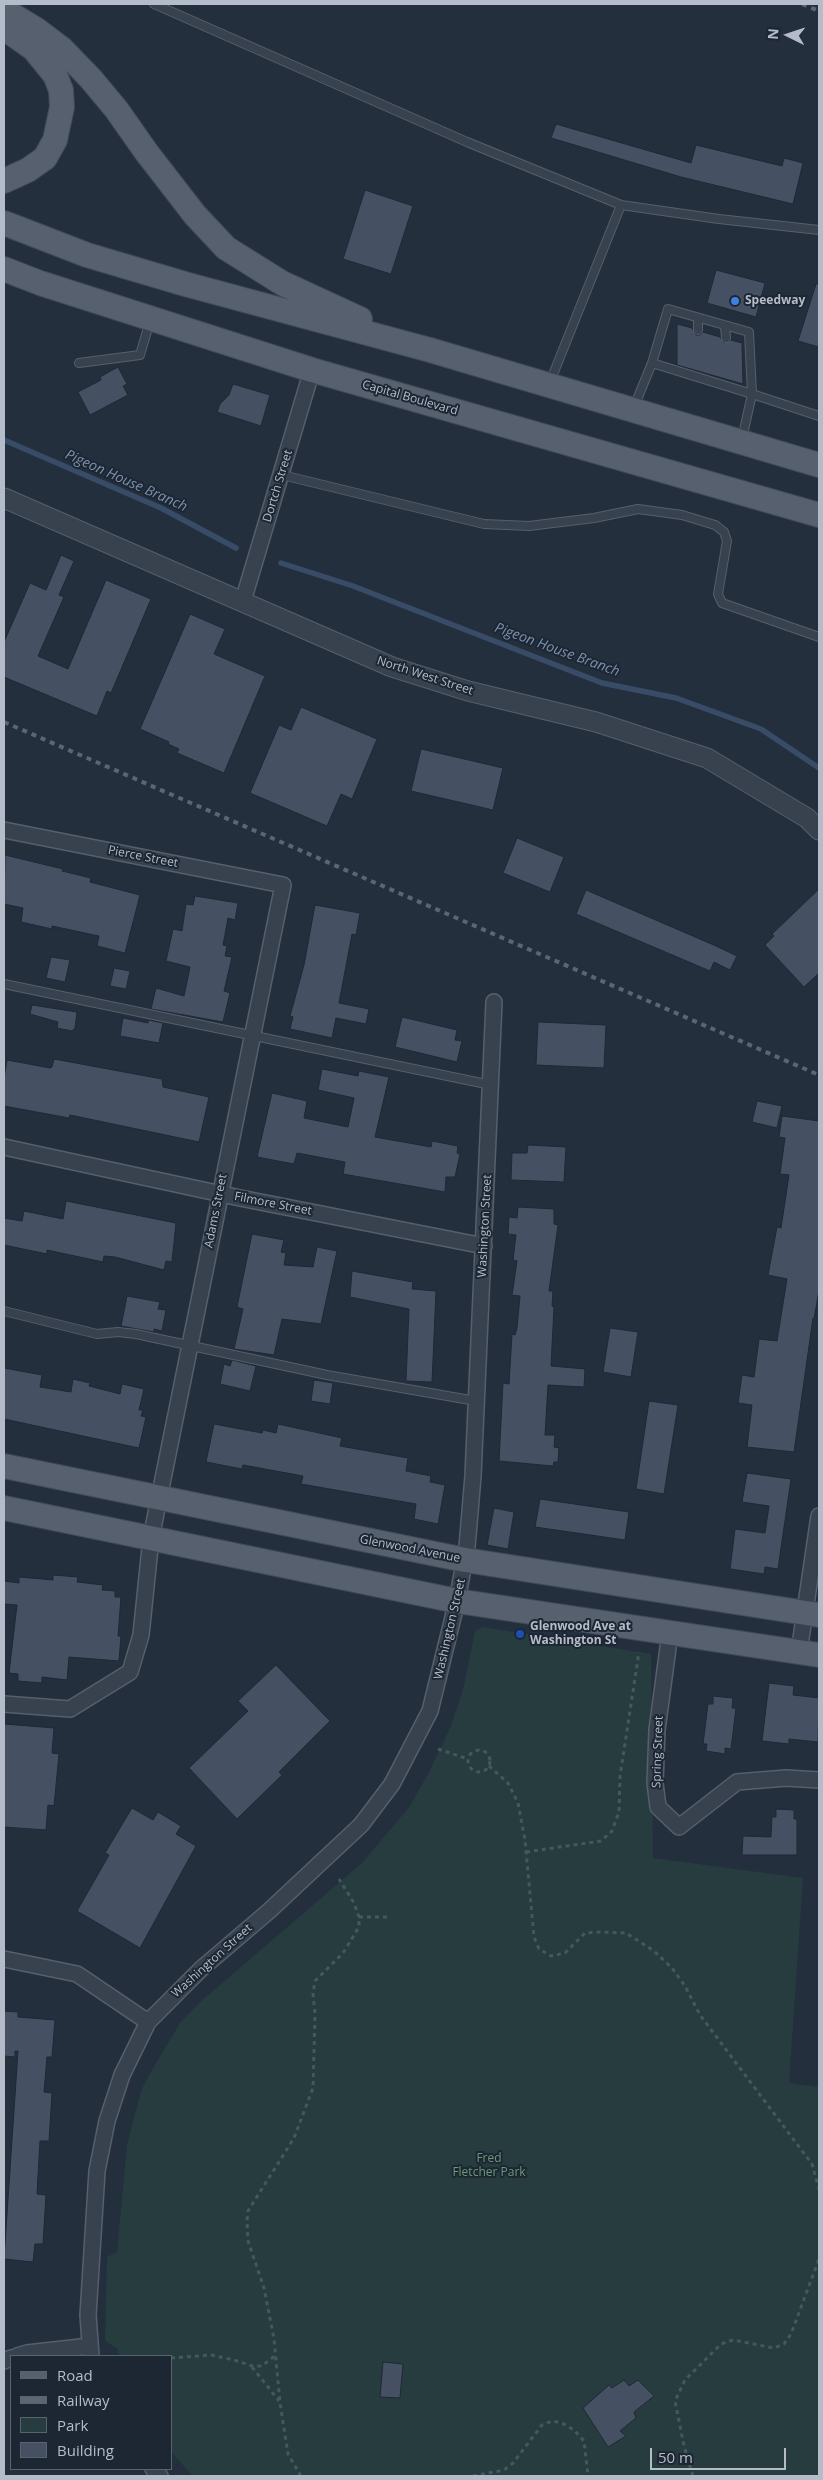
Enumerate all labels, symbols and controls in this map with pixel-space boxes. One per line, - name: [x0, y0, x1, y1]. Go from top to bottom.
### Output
- north arrow: [763, 10, 813, 60]
- text: N: [763, 28, 782, 40]
- place label: Speedway: [745, 294, 805, 308]
- marker: Speedway: [729, 295, 741, 307]
- street label: Capital Boulevard: [361, 377, 459, 419]
- water label: Pigeon House Branch: [62, 447, 190, 515]
- street label: Dortch Street: [260, 448, 296, 524]
- water label: Pigeon House Branch: [492, 620, 622, 680]
- street label: North West Street: [375, 654, 475, 698]
- street label: Pierce Street: [107, 843, 179, 871]
- street label: Adams Street: [202, 1173, 230, 1249]
- street label: Washington Street: [475, 1174, 495, 1278]
- street label: Filmore Street: [233, 1189, 313, 1219]
- street label: Glenwood Avenue: [359, 1532, 461, 1566]
- street label: Washington Street: [431, 1577, 469, 1681]
- place label: Glenwood Ave at Washington St: [530, 1620, 631, 1648]
- marker: Glenwood Ave at Washington St: [514, 1628, 526, 1640]
- street label: Spring Street: [650, 1716, 666, 1788]
- street label: Washington Street: [169, 1921, 255, 2001]
- park label: Fred Fletcher Park: [452, 2152, 526, 2180]
- legend: [10, 2355, 172, 2470]
- text: Road: [57, 2365, 93, 2385]
- text: Railway: [57, 2390, 110, 2410]
- text: Park: [57, 2415, 88, 2435]
- scale bar: [653, 2438, 789, 2470]
- text: Building: [57, 2440, 114, 2460]
- text: 50 m: [658, 2447, 693, 2467]

